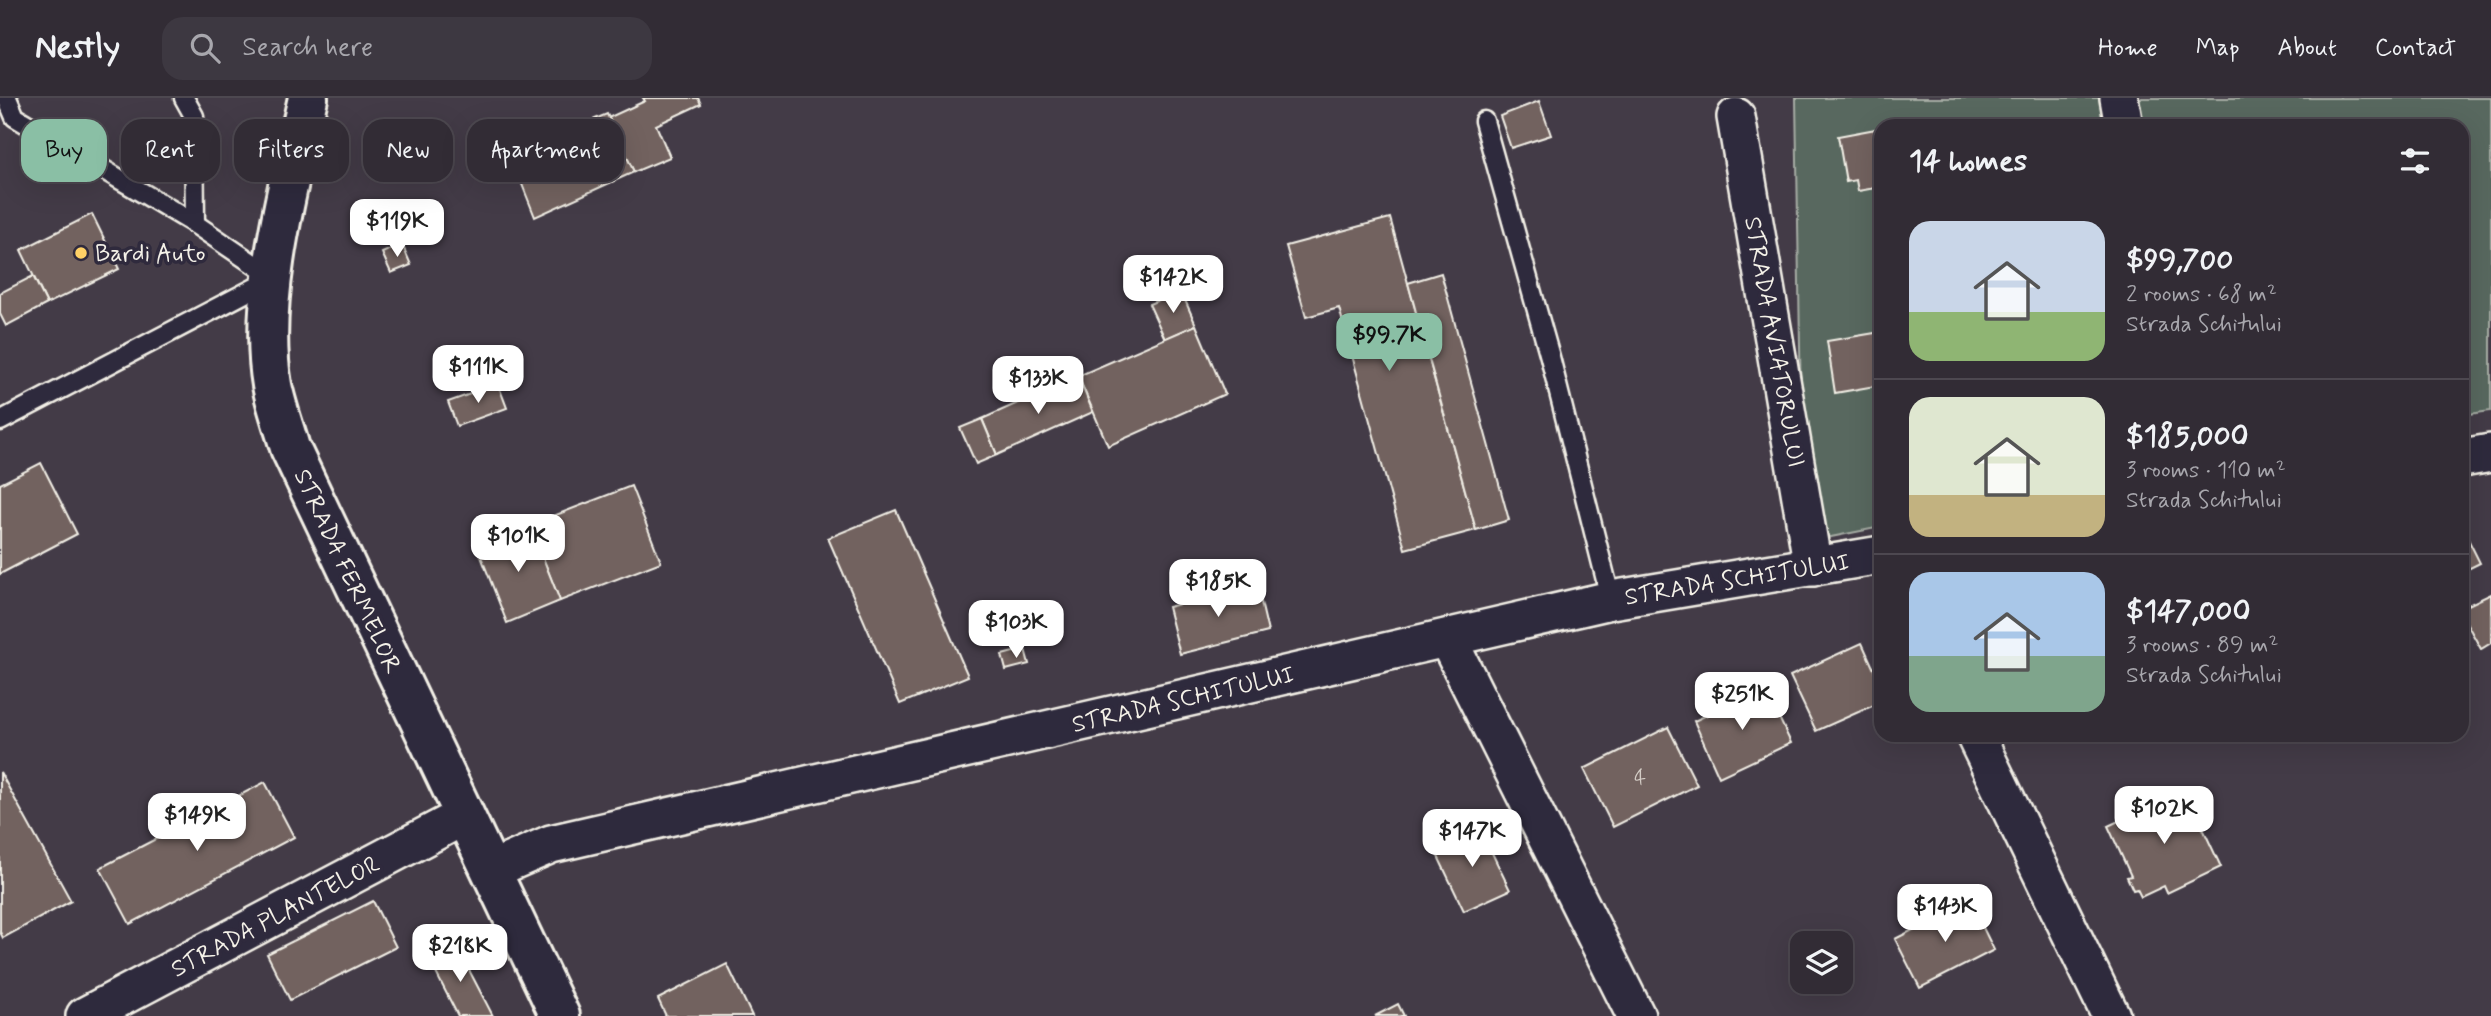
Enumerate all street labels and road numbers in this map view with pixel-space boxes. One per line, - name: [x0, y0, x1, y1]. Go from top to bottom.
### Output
- street label: STRADA AVIATORULUI: [1736, 214, 1811, 470]
- street label: STRADA FERMELOR: [286, 465, 408, 679]
- street label: STRADA SCHITULUI: [1623, 547, 1852, 614]
- street label: STRADA SCHITULUI: [1069, 660, 1298, 741]
- street label: STRADA PLANTELOR: [166, 849, 385, 986]

